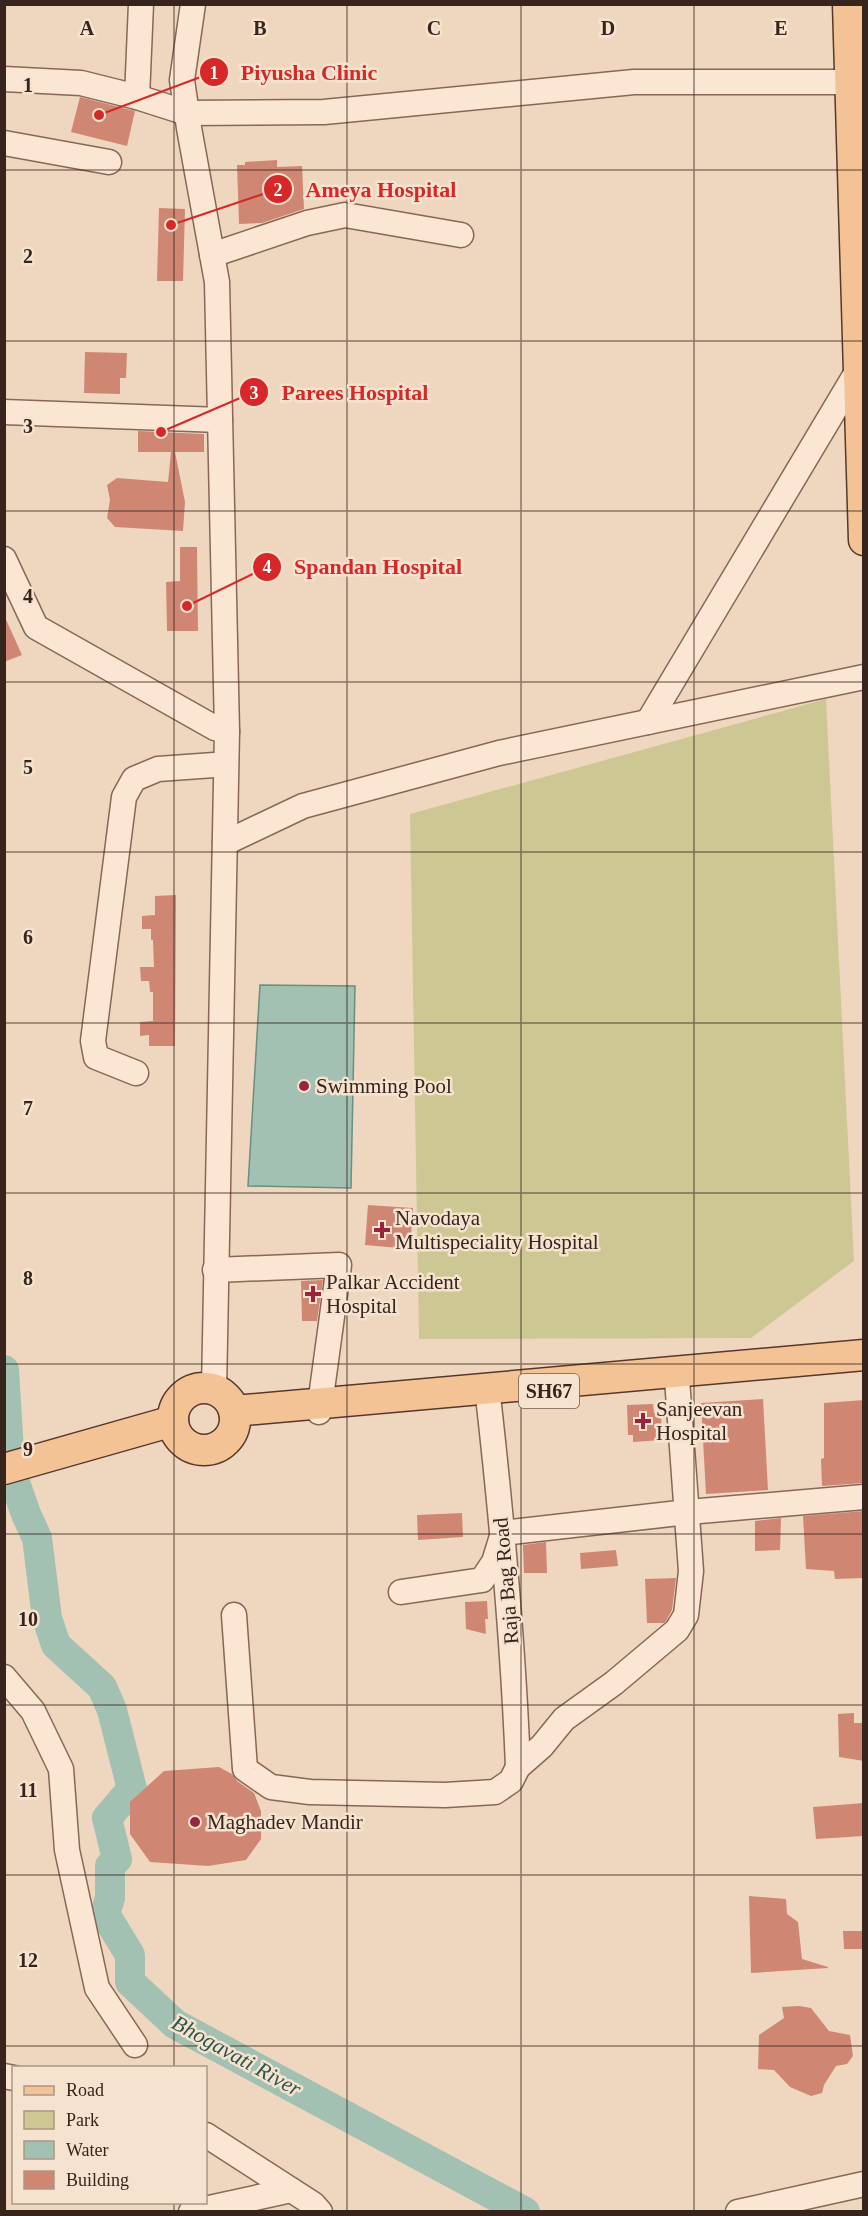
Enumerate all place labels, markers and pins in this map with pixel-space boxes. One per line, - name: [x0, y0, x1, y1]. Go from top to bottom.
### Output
- callout: Piyusha Clinic: [199, 52, 389, 92]
- callout: Ameya Hospital: [263, 169, 468, 209]
- callout: Parees Hospital: [239, 372, 440, 412]
- callout: Spandan Hospital: [252, 547, 474, 587]
- place label: Swimming Pool: [316, 1074, 452, 1098]
- marker: Swimming Pool: [297, 1079, 311, 1093]
- place label: Navodaya Multispeciality Hospital: [395, 1206, 599, 1254]
- marker: Navodaya Multispeciality Hospital: [373, 1221, 391, 1239]
- place label: Palkar Accident Hospital: [326, 1270, 460, 1318]
- marker: Palkar Accident Hospital: [304, 1285, 322, 1303]
- place label: Sanjeevan Hospital: [656, 1397, 743, 1445]
- marker: Sanjeevan Hospital: [634, 1412, 652, 1430]
- place label: Maghadev Mandir: [207, 1810, 363, 1834]
- marker: Maghadev Mandir: [188, 1815, 202, 1829]

